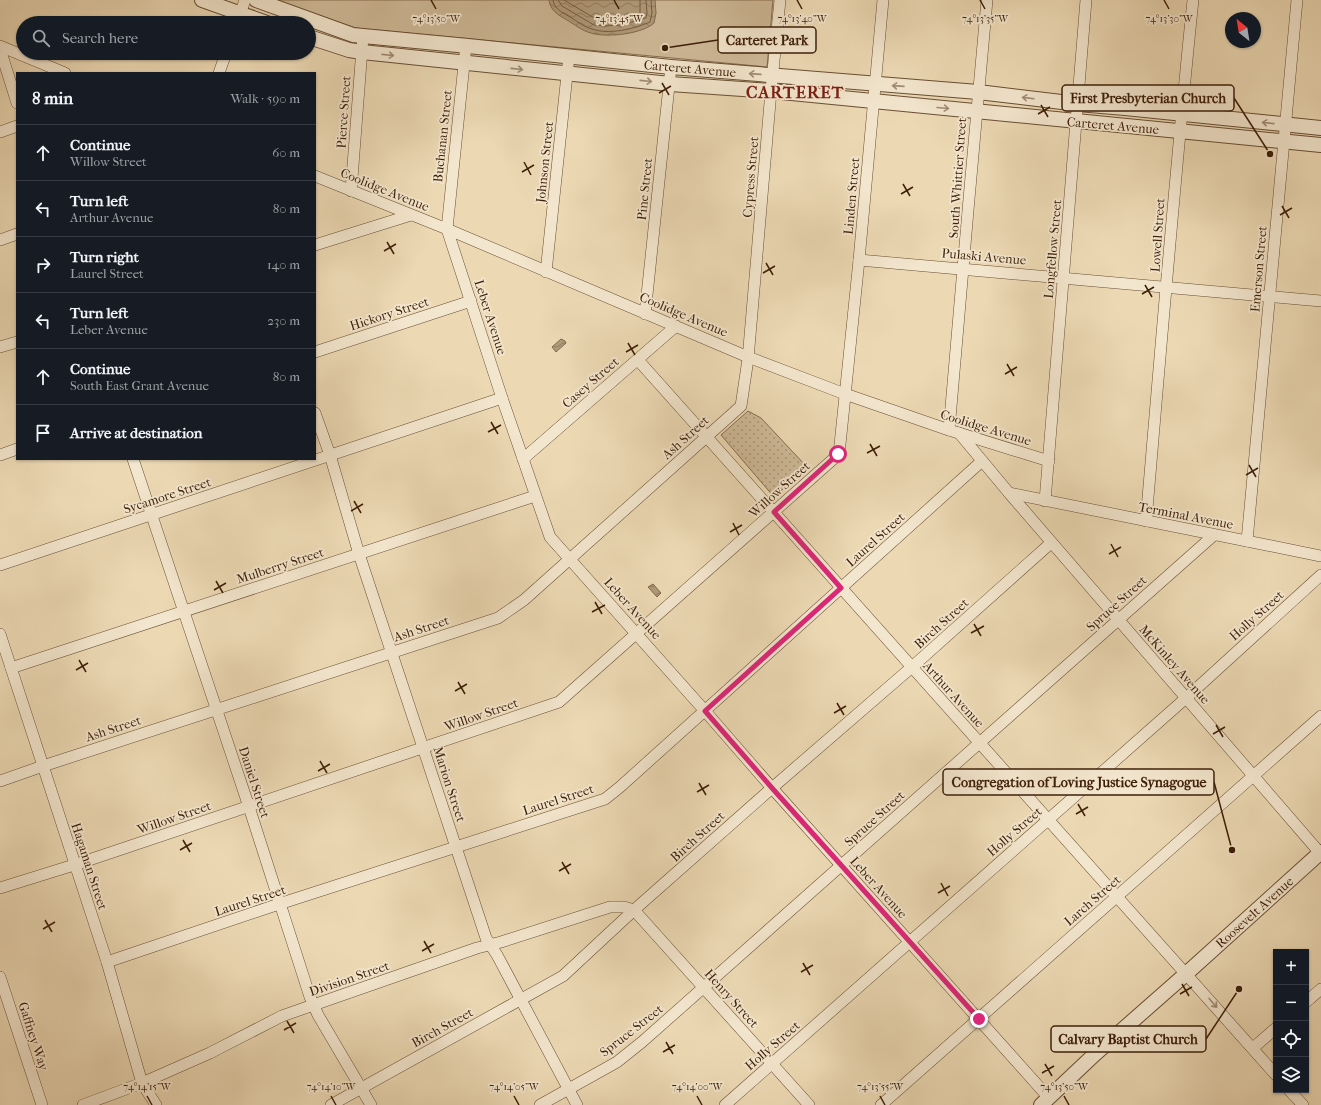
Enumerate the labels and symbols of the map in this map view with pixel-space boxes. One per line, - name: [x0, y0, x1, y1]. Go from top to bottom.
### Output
- north arrow: [1225, 12, 1261, 48]
- text: 74°13'50"W: [412, 13, 461, 25]
- text: 74°13'45"W: [595, 13, 644, 25]
- text: 74°13'40"W: [777, 13, 828, 25]
- text: 74°13'35"W: [962, 13, 1009, 25]
- text: 74°13'30"W: [1145, 13, 1194, 25]
- callout: Carteret Park: [718, 27, 816, 53]
- text: Carteret Park: [726, 32, 809, 49]
- one-way arrow: [381, 51, 394, 59]
- street label: Carteret Avenue: [643, 57, 737, 80]
- one-way arrow: [510, 65, 523, 72]
- one-way arrow: [749, 70, 762, 77]
- street label: Pierce Street: [333, 75, 354, 149]
- one-way arrow: [639, 78, 652, 85]
- district label: CARTERET: [746, 82, 844, 102]
- one-way arrow: [892, 82, 905, 89]
- callout: First Presbyterian Church: [1062, 85, 1234, 111]
- street label: Buchanan Street: [430, 89, 455, 183]
- text: First Presbyterian Church: [1069, 90, 1227, 107]
- one-way arrow: [1021, 94, 1034, 102]
- one-way arrow: [936, 105, 949, 112]
- street label: Carteret Avenue: [1066, 114, 1160, 137]
- street label: South Whittier Street: [946, 117, 969, 239]
- one-way arrow: [1262, 119, 1275, 126]
- street label: Johnson Street: [533, 120, 556, 205]
- street label: Cypress Street: [739, 136, 762, 218]
- street label: Pine Street: [634, 157, 655, 221]
- street label: Linden Street: [841, 157, 862, 235]
- street label: Coolidge Avenue: [338, 165, 432, 214]
- street label: Lowell Street: [1147, 197, 1168, 273]
- street label: Longfellow Street: [1041, 198, 1064, 299]
- street label: Emerson Street: [1247, 225, 1270, 313]
- street label: Pulaski Avenue: [941, 245, 1027, 268]
- street label: Leber Avenue: [471, 278, 510, 357]
- street label: Coolidge Avenue: [637, 289, 731, 340]
- street label: Hickory Street: [348, 294, 431, 333]
- street label: Casey Street: [559, 354, 622, 411]
- street label: Coolidge Avenue: [939, 407, 1034, 449]
- street label: Ash Street: [658, 412, 712, 463]
- route start: [829, 445, 847, 463]
- street label: Willow Street: [745, 458, 813, 521]
- street label: Sycamore Street: [121, 474, 213, 517]
- street label: Terminal Avenue: [1137, 499, 1235, 532]
- street label: Laurel Street: [843, 509, 908, 570]
- street label: Mulberry Street: [235, 544, 326, 587]
- street label: Spruce Street: [1083, 572, 1150, 634]
- street label: Leber Avenue: [601, 574, 665, 643]
- street label: Holly Street: [1226, 587, 1287, 644]
- street label: Birch Street: [911, 595, 972, 652]
- street label: Ash Street: [391, 612, 451, 645]
- street label: McKinley Avenue: [1136, 622, 1213, 707]
- street label: Arthur Avenue: [919, 658, 987, 731]
- street label: Willow Street: [441, 695, 520, 734]
- street label: Ash Street: [83, 712, 143, 745]
- street label: Daniel Street: [236, 745, 273, 820]
- street label: Marion Street: [430, 745, 469, 824]
- callout: Congregation of Loving Justice Synagogue: [943, 769, 1214, 795]
- text: Congregation of Loving Justice Synagogue: [951, 774, 1207, 791]
- street label: Laurel Street: [521, 781, 596, 818]
- street label: Spruce Street: [841, 787, 908, 849]
- street label: Willow Street: [134, 798, 213, 837]
- street label: Holly Street: [984, 803, 1045, 859]
- street label: Birch Street: [667, 808, 728, 865]
- street label: Hagaman Street: [68, 821, 111, 912]
- street label: Leber Avenue: [847, 853, 911, 922]
- street label: Larch Street: [1061, 872, 1124, 929]
- street label: Roosevelt Avenue: [1213, 873, 1297, 951]
- street label: Laurel Street: [213, 882, 288, 919]
- street label: Division Street: [307, 958, 391, 999]
- street label: Henry Street: [701, 966, 762, 1031]
- one-way arrow: [1208, 997, 1217, 1008]
- street label: Gaffney Way: [15, 1000, 52, 1073]
- street label: Spruce Street: [597, 1001, 666, 1060]
- street label: Birch Street: [409, 1004, 476, 1050]
- route end: [970, 1010, 988, 1028]
- street label: Holly Street: [742, 1017, 803, 1073]
- callout: Calvary Baptist Church: [1051, 1026, 1206, 1052]
- text: Calvary Baptist Church: [1058, 1031, 1199, 1048]
- text: 74°14'15"W: [123, 1081, 172, 1093]
- text: 74°14'10"W: [307, 1081, 356, 1093]
- text: 74°14'05"W: [489, 1081, 540, 1093]
- text: 74°14'00"W: [672, 1081, 723, 1093]
- text: 74°13'55"W: [857, 1081, 904, 1093]
- text: 74°13'50"W: [1040, 1081, 1089, 1093]

